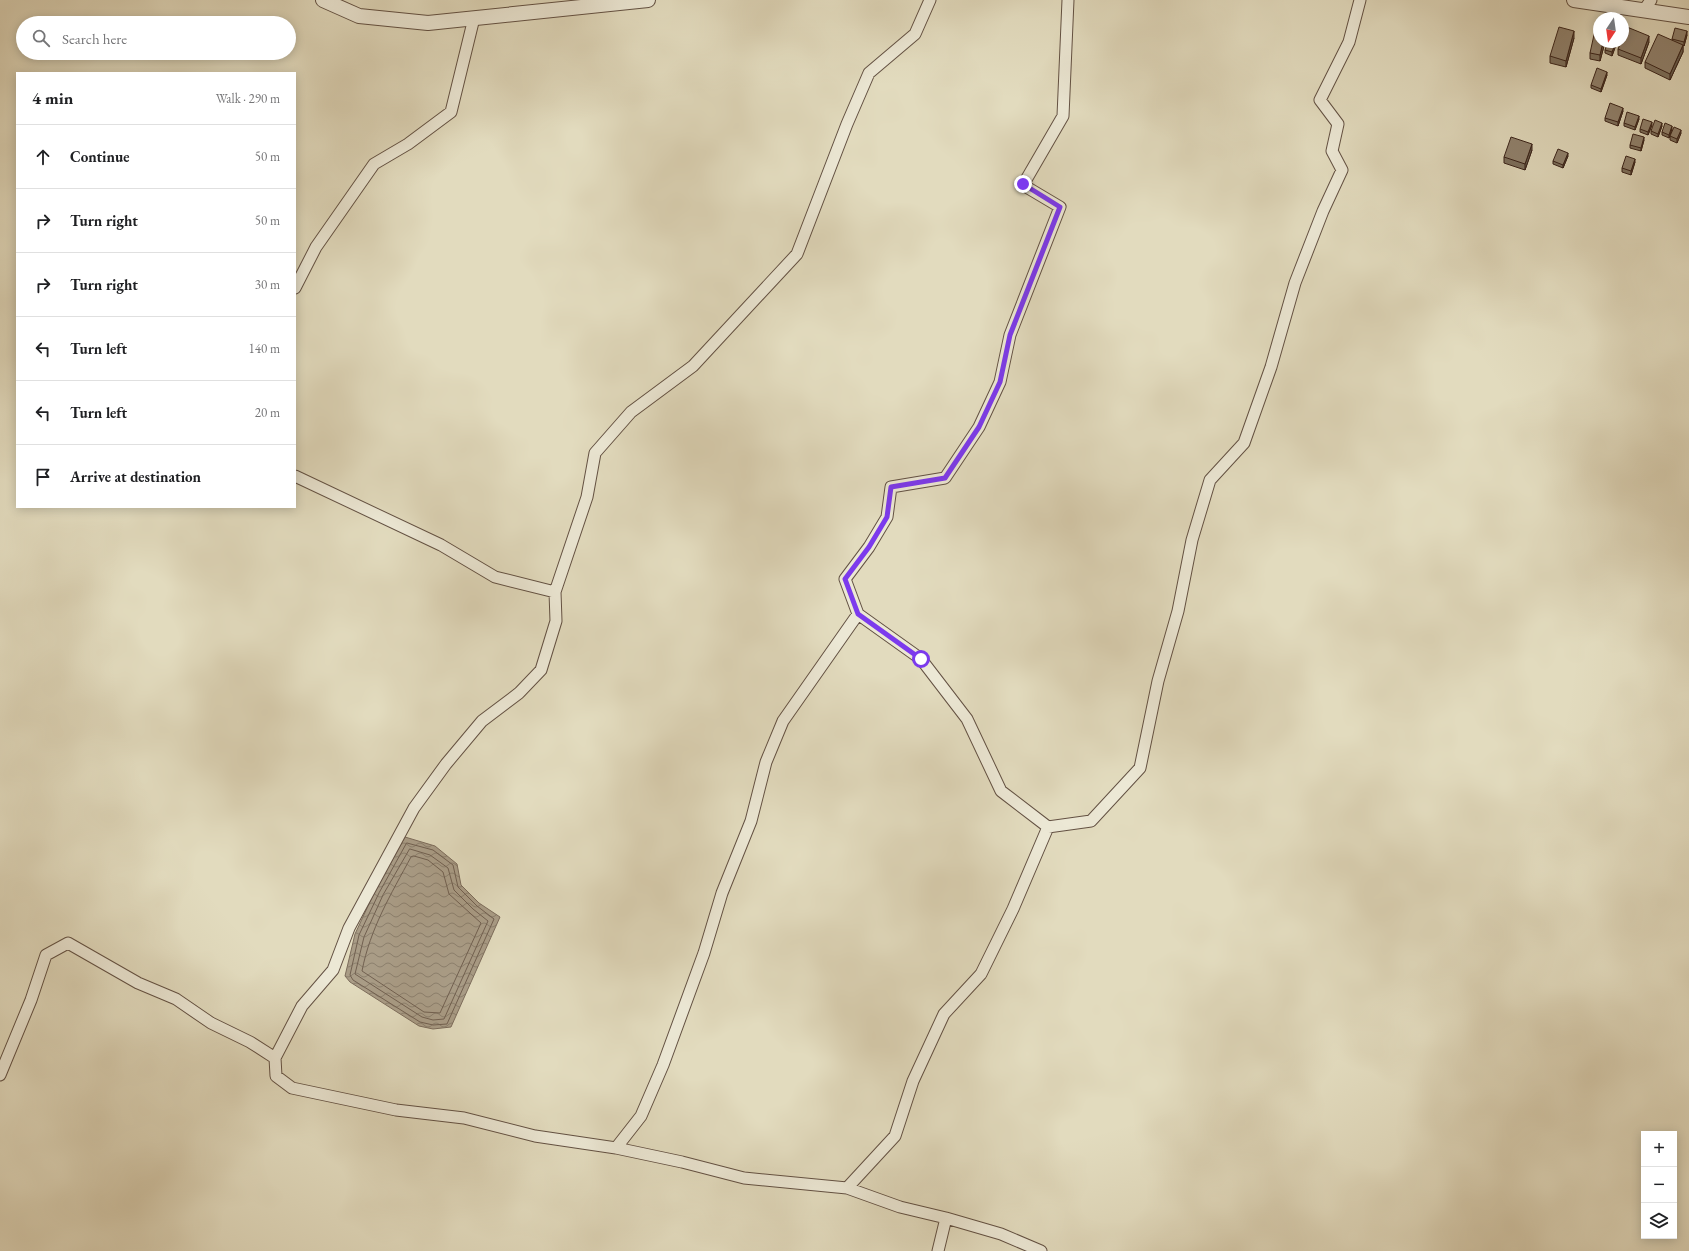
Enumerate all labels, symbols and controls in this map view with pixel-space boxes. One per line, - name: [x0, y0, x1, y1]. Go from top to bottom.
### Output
- north arrow: [1593, 12, 1629, 48]
- search box: [16, 16, 296, 60]
- icon: search: [30, 27, 52, 49]
- text: Search here: [62, 29, 127, 48]
- text: 4 min: [32, 87, 73, 109]
- text: Walk · 290 m: [216, 90, 280, 107]
- icon: ahead: [32, 146, 54, 168]
- text: Continue: [70, 147, 130, 166]
- text: 50 m: [255, 148, 280, 165]
- route end: [1014, 175, 1032, 193]
- icon: right: [32, 210, 54, 232]
- text: Turn right: [70, 211, 138, 230]
- text: 50 m: [255, 212, 280, 229]
- icon: right: [32, 274, 54, 296]
- text: Turn right: [70, 275, 138, 294]
- text: 30 m: [255, 276, 280, 293]
- icon: left: [32, 338, 54, 360]
- text: Turn left: [70, 339, 127, 358]
- text: 140 m: [249, 340, 280, 357]
- icon: left: [32, 402, 54, 424]
- text: Turn left: [70, 403, 127, 422]
- text: 20 m: [255, 404, 280, 421]
- icon: arrive: [32, 466, 54, 488]
- text: Arrive at destination: [70, 467, 201, 486]
- route start: [912, 650, 930, 668]
- map controls: [1641, 1131, 1677, 1239]
- button: +: [1641, 1131, 1677, 1167]
- button: −: [1641, 1167, 1677, 1203]
- button: layers: [1641, 1203, 1677, 1239]

